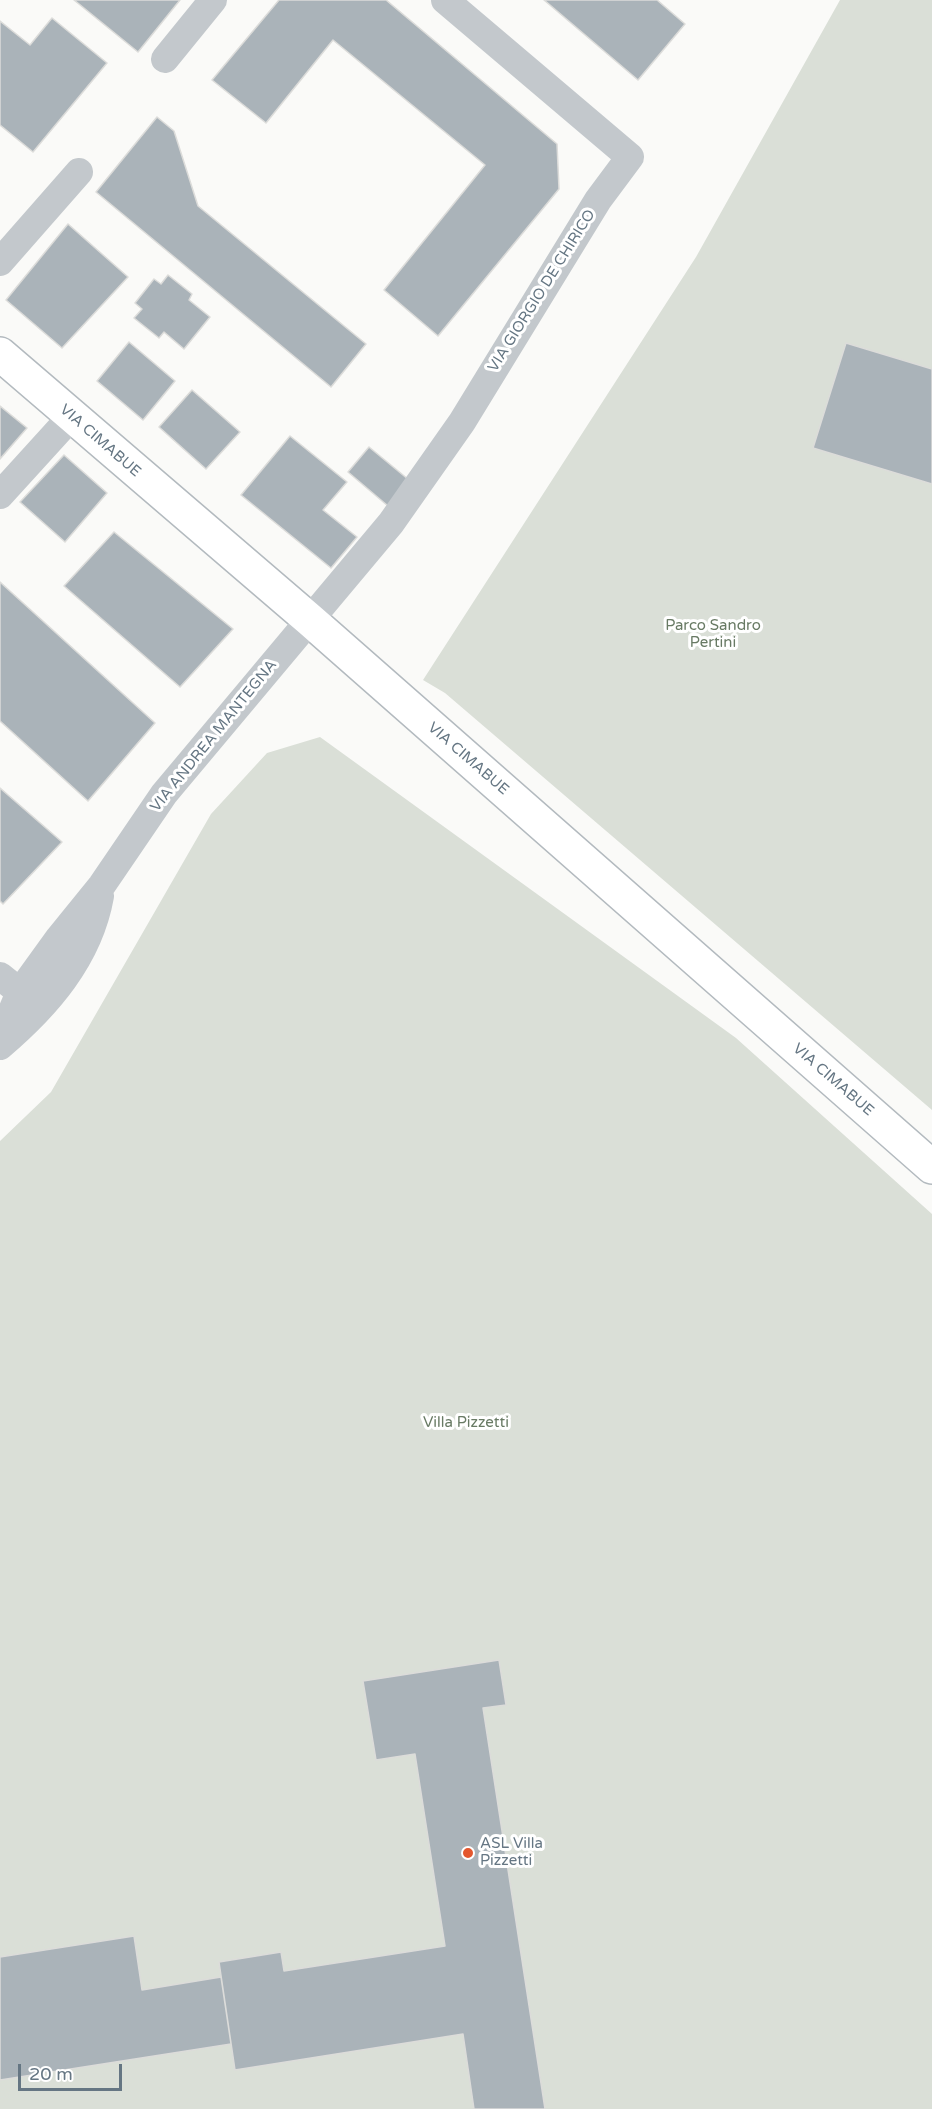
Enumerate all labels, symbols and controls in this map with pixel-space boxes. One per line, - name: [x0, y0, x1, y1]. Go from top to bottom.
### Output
- street label: VIA GIORGIO DE CHIRICO: [485, 207, 599, 375]
- street label: VIA CIMABUE: [56, 401, 144, 481]
- park label: Parco Sandro Pertini: [665, 617, 761, 652]
- street label: VIA ANDREA MANTEGNA: [147, 656, 281, 816]
- street label: VIA CIMABUE: [424, 719, 512, 799]
- street label: VIA CIMABUE: [789, 1040, 877, 1120]
- park label: Villa Pizzetti: [423, 1414, 509, 1432]
- place label: ASL Villa Pizzetti: [480, 1835, 543, 1870]
- marker: ASL Villa Pizzetti: [461, 1846, 475, 1860]
- scale bar: [21, 2052, 124, 2090]
- text: 20 m: [29, 2063, 73, 2085]

